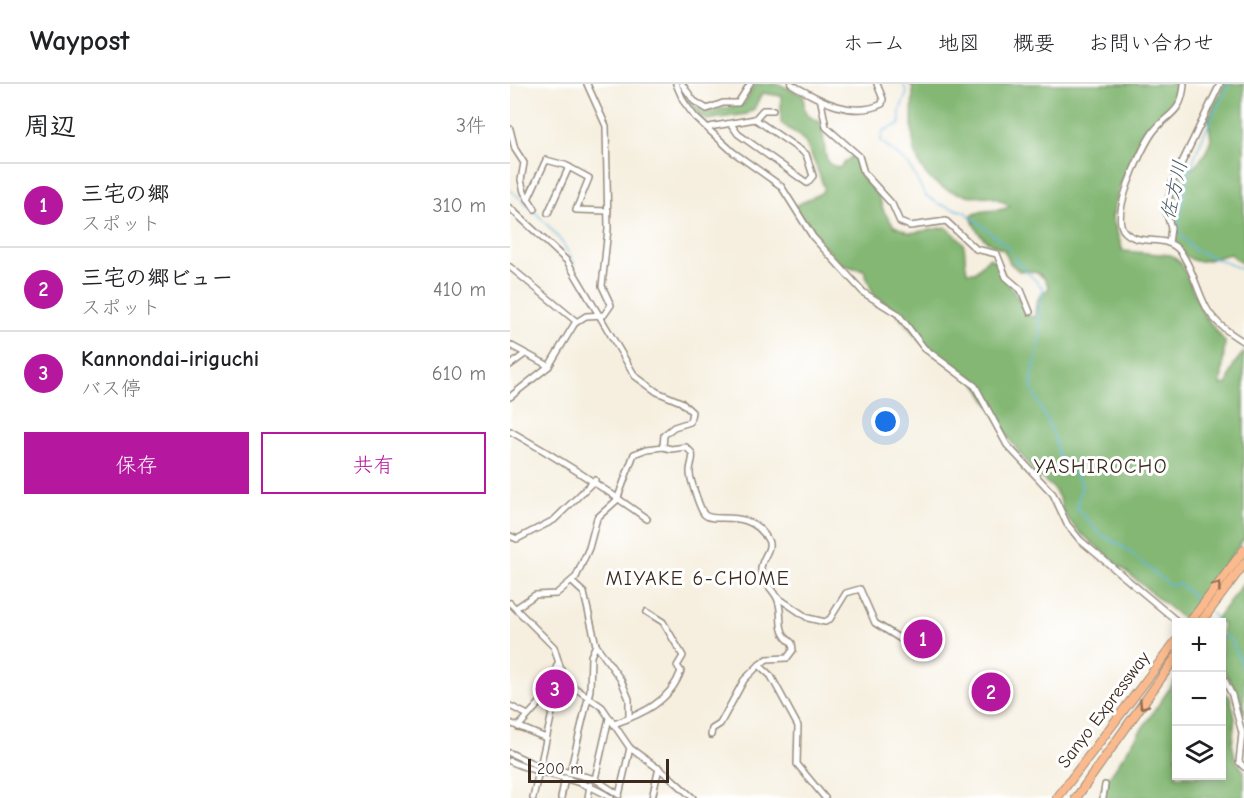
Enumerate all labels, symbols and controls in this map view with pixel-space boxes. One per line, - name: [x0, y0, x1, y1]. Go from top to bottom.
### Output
- text: Waypost: [30, 25, 130, 57]
- text: ホーム: [843, 31, 905, 55]
- text: 地図: [938, 31, 980, 55]
- text: 概要: [1013, 31, 1055, 55]
- text: お問い合わせ: [1088, 31, 1214, 55]
- text: 周辺: [24, 112, 76, 142]
- text: 3件: [456, 114, 486, 137]
- water label: 佐方川: [1156, 158, 1192, 222]
- text: 三宅の郷: [81, 181, 169, 207]
- text: 1: [40, 194, 47, 217]
- text: 310 m: [433, 194, 486, 217]
- text: スポット: [81, 212, 161, 235]
- text: 三宅の郷ビュー: [81, 265, 233, 291]
- text: 2: [39, 278, 48, 301]
- text: 410 m: [433, 278, 486, 301]
- text: スポット: [81, 296, 161, 319]
- text: Kannondai-iriguchi: [81, 346, 259, 372]
- text: 3: [39, 362, 48, 385]
- text: 610 m: [432, 362, 486, 385]
- text: バス停: [81, 377, 141, 400]
- your location: [871, 407, 900, 436]
- button: 保存: [24, 432, 249, 494]
- button: 共有: [261, 432, 486, 494]
- district label: YASHIROCHO: [1034, 455, 1168, 478]
- district label: MIYAKE 6-CHOME: [606, 567, 790, 590]
- one-way arrow: [1209, 582, 1220, 593]
- pin: 1: [904, 616, 942, 662]
- map controls: [1172, 618, 1226, 780]
- button: +: [1172, 618, 1226, 672]
- street label: Sanyo Expressway: [1053, 647, 1155, 772]
- pin: 3: [536, 666, 574, 712]
- pin: 2: [972, 670, 1010, 714]
- button: −: [1172, 672, 1226, 726]
- one-way arrow: [1139, 698, 1150, 709]
- button: layers: [1172, 726, 1226, 780]
- scale bar: [528, 756, 669, 784]
- text: 200 m: [537, 760, 583, 778]

